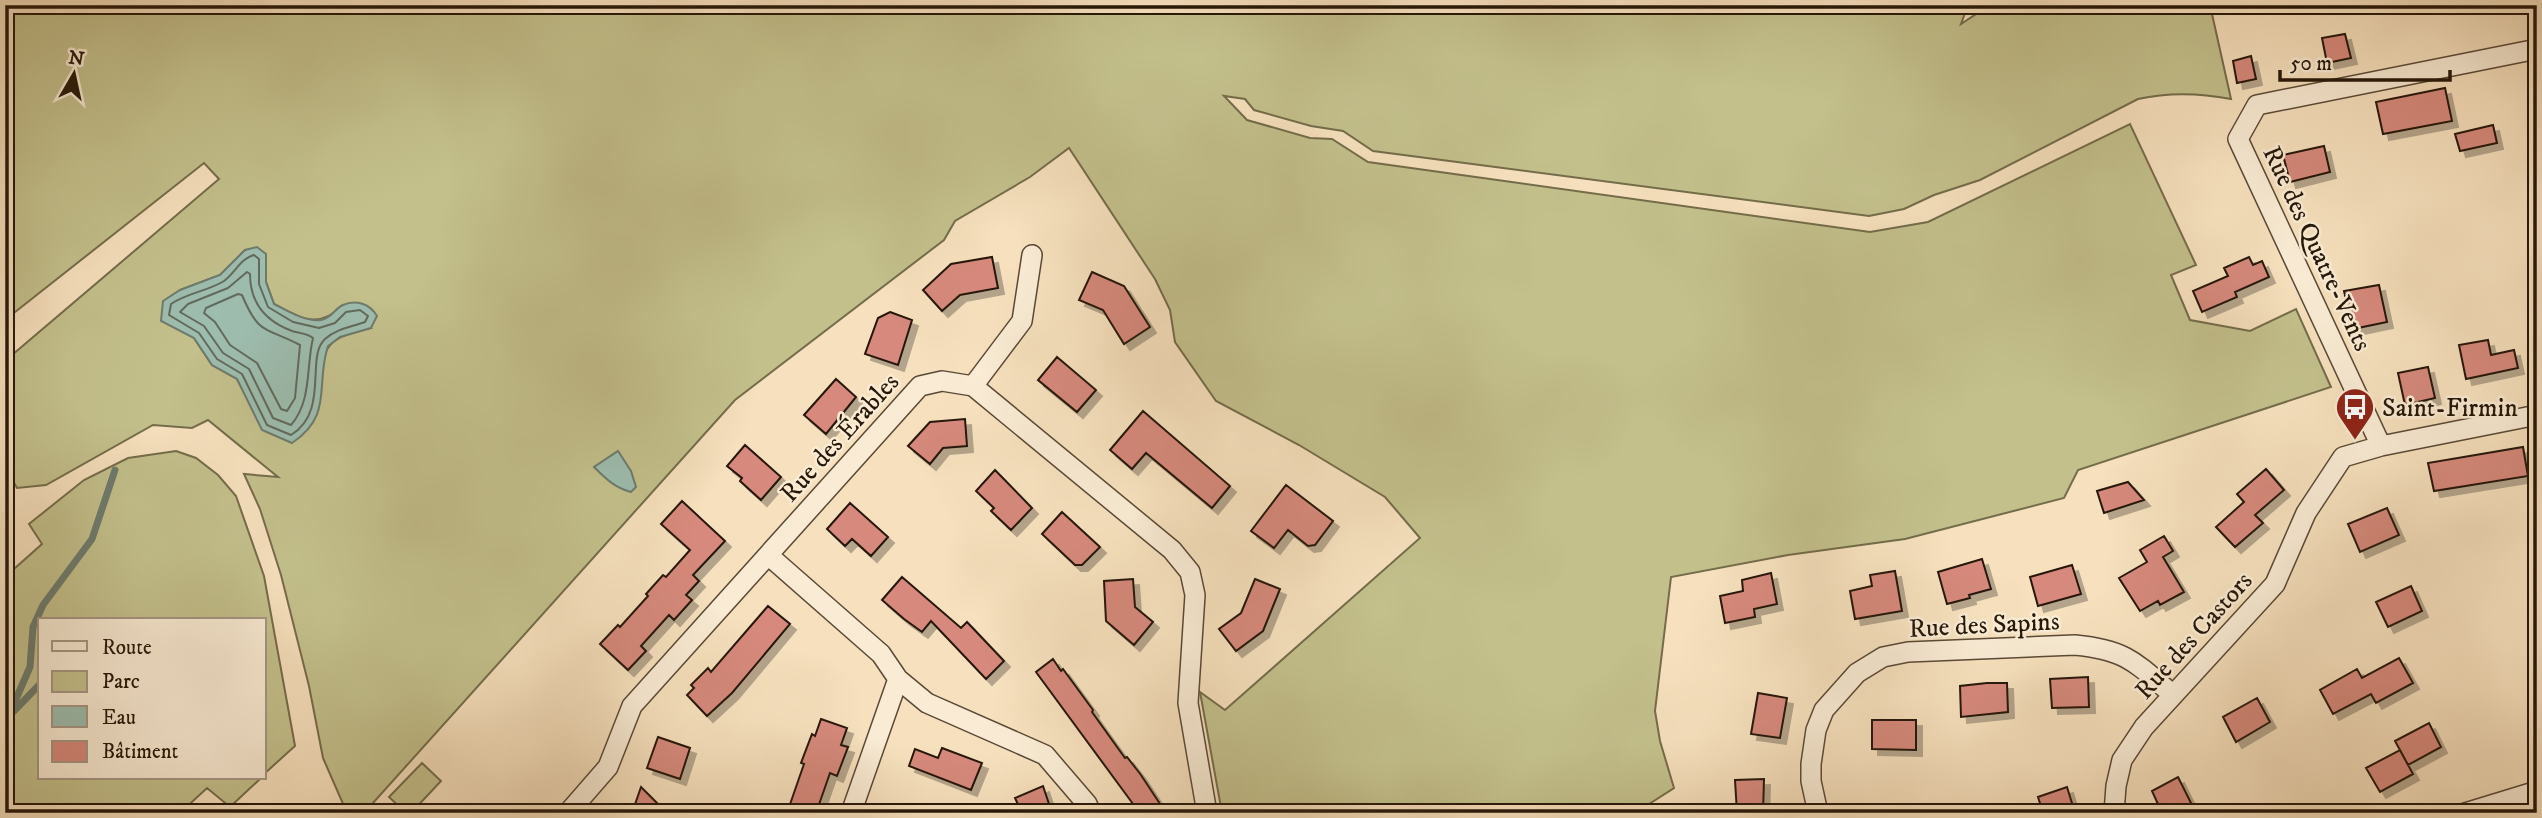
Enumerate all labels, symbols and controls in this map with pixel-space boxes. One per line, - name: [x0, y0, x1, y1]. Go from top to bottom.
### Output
- north arrow: [38, 38, 108, 108]
- scale bar: [2280, 38, 2449, 82]
- text: N: [67, 46, 86, 71]
- text: 50 m: [2290, 51, 2332, 77]
- street label: Rue des Quatre-Vents: [2255, 141, 2379, 357]
- street label: Rue des Érables: [773, 367, 907, 509]
- bus stop icon: Saint-Firmin: [2334, 386, 2376, 441]
- place label: Saint-Firmin: [2382, 392, 2518, 425]
- street label: Rue des Castors: [2128, 565, 2260, 707]
- street label: Rue des Sapins: [1908, 605, 2060, 646]
- legend: [38, 618, 266, 780]
- text: Route: [102, 635, 152, 661]
- text: Parc: [102, 669, 140, 695]
- text: Eau: [102, 705, 136, 731]
- text: Bâtiment: [102, 739, 179, 765]

